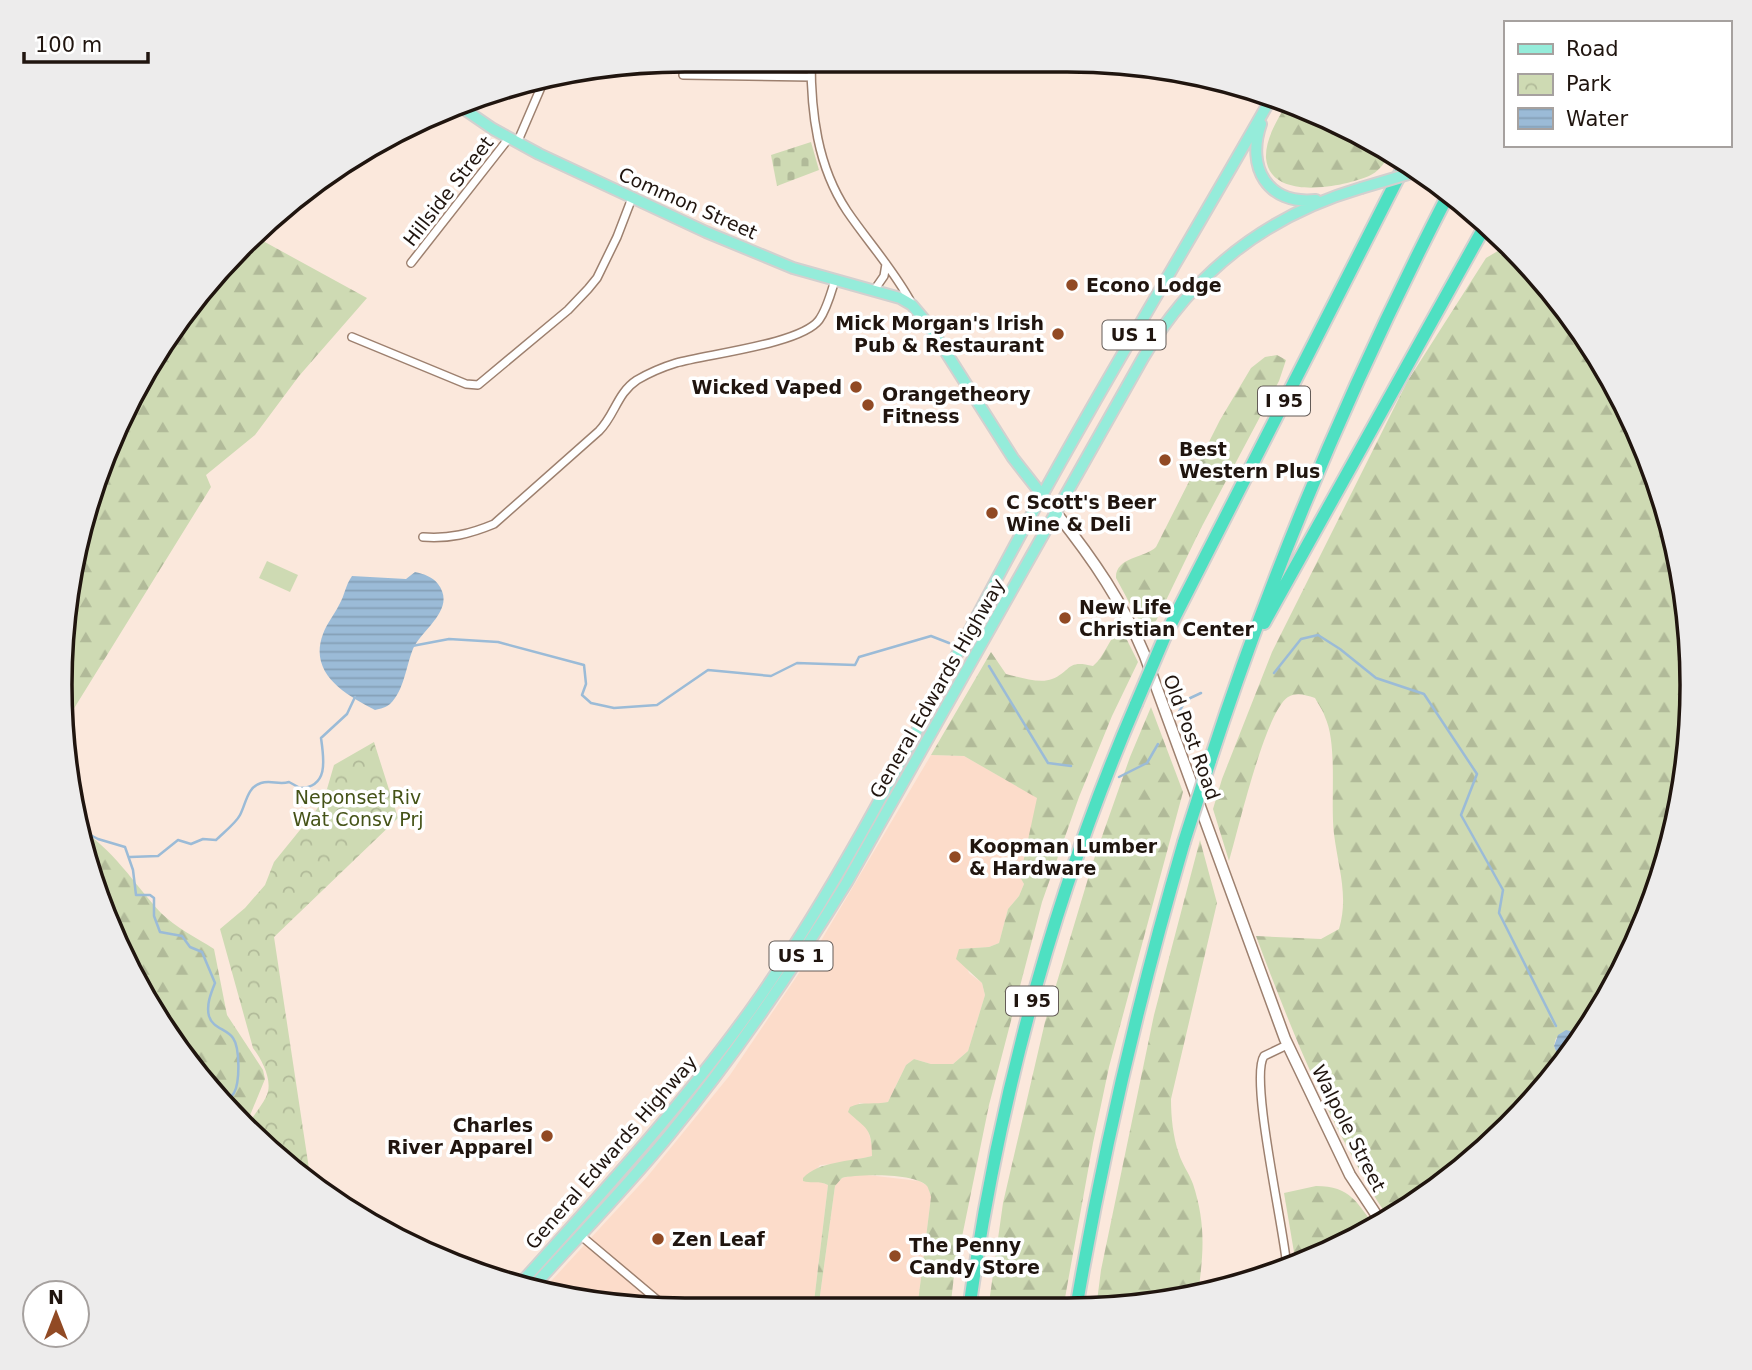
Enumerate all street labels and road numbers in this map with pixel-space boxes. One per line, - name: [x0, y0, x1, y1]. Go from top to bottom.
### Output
- street label: Hillside Street: [398, 132, 498, 250]
- street label: Common Street: [615, 163, 761, 243]
- road number: US 1: [1102, 320, 1166, 349]
- road number: I 95: [1258, 386, 1310, 416]
- street label: General Edwards Highway: [865, 574, 1009, 802]
- street label: Old Post Road: [1159, 671, 1225, 803]
- road number: US 1: [770, 942, 832, 971]
- road number: I 95: [1006, 986, 1058, 1016]
- street label: General Edwards Highway: [521, 1051, 701, 1253]
- street label: Walpole Street: [1308, 1061, 1390, 1195]

